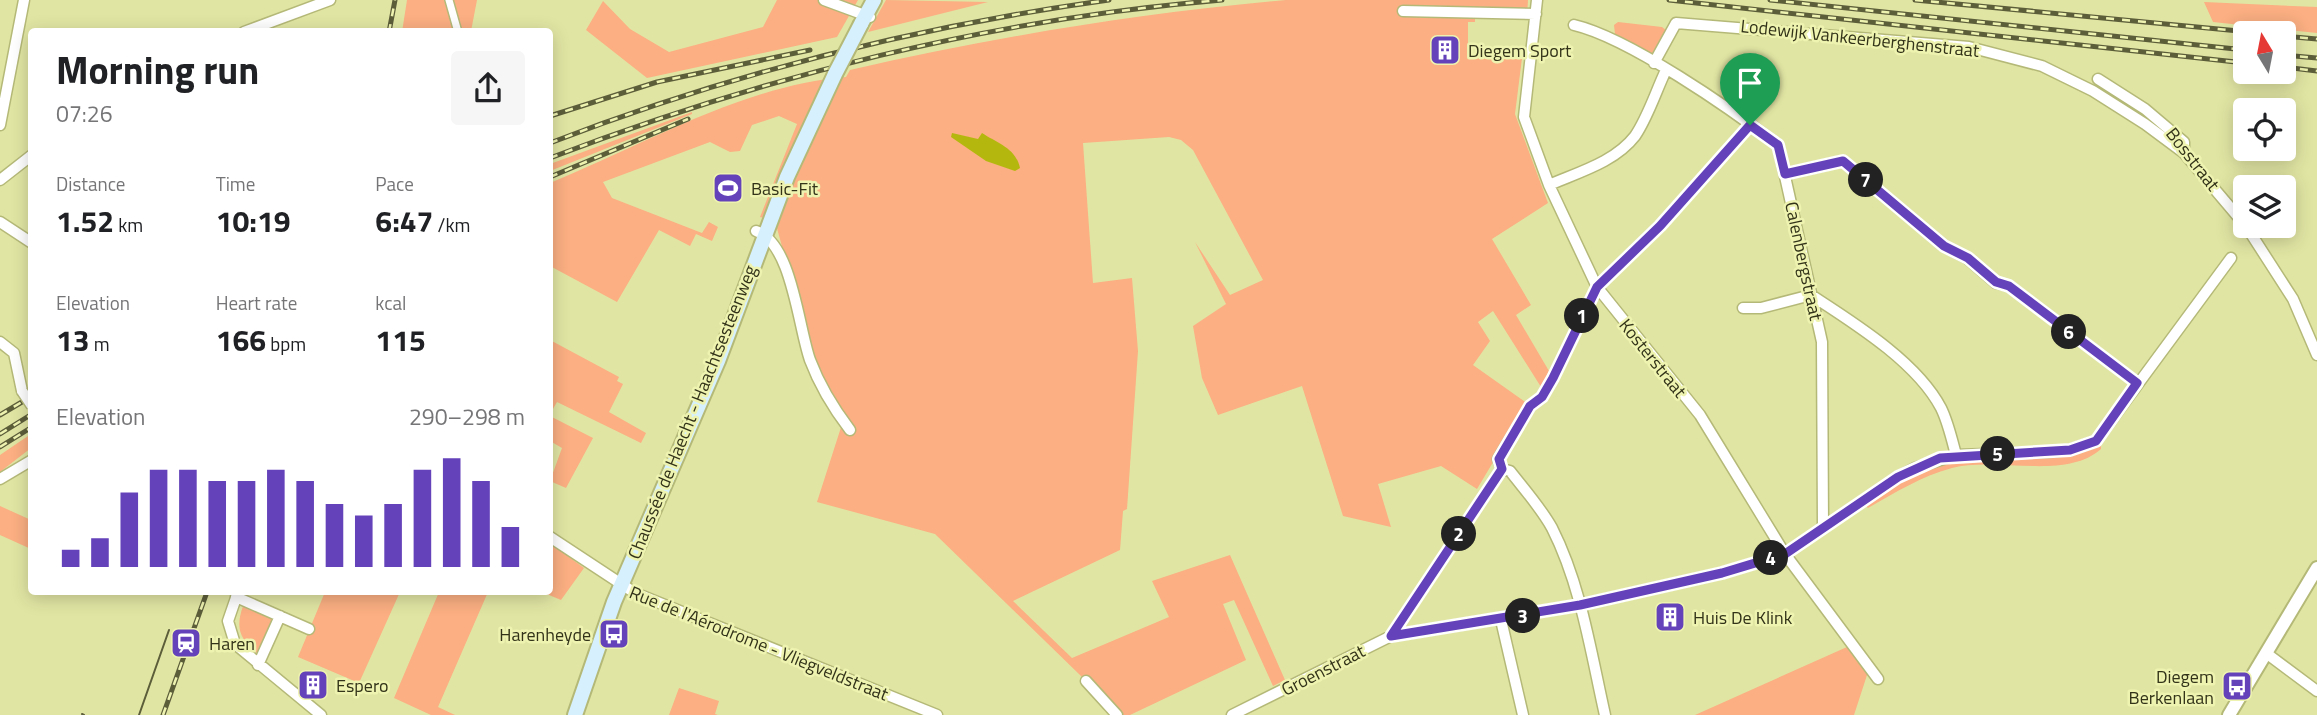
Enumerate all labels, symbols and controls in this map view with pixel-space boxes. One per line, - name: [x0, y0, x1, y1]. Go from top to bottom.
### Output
- street label: Lodewijk Vankeerberghenstraat: [1739, 12, 1981, 64]
- north arrow: [2233, 21, 2296, 84]
- map controls: [2233, 21, 2296, 238]
- building icon: Diegem Sport: [1428, 33, 1462, 67]
- place label: Diegem Sport: [1468, 37, 1572, 64]
- text: Morning run: [56, 41, 259, 99]
- button: share: [451, 51, 525, 125]
- pin: [1720, 53, 1780, 125]
- icon: arrive: [1731, 64, 1769, 102]
- text: 07:26: [56, 96, 113, 131]
- button: locate: [2233, 98, 2296, 161]
- street label: Bosstraat: [2160, 121, 2227, 197]
- pin: 7: [1848, 162, 1884, 198]
- text: 7: [1860, 165, 1871, 194]
- text: Distance: [56, 169, 125, 198]
- text: Time: [216, 169, 255, 198]
- text: Pace: [375, 169, 414, 198]
- sports icon: Basic-Fit: [711, 171, 745, 205]
- place label: Basic-Fit: [751, 175, 819, 202]
- button: layers: [2233, 175, 2296, 238]
- text: 1.52: [56, 198, 114, 244]
- text: 10:19: [216, 198, 291, 244]
- text: 6:47: [375, 198, 433, 244]
- street label: Calenbergstraat: [1778, 199, 1830, 324]
- text: km: [114, 210, 143, 239]
- text: /km: [433, 210, 470, 239]
- street label: Chaussée de Haecht - Haachtsesteenweg: [620, 261, 764, 563]
- text: Elevation: [56, 288, 130, 317]
- text: Heart rate: [216, 288, 297, 317]
- text: kcal: [375, 288, 406, 317]
- pin: 1: [1564, 298, 1600, 334]
- text: 1: [1576, 301, 1587, 330]
- street label: Kosterstraat: [1613, 313, 1694, 404]
- pin: 6: [2052, 314, 2086, 350]
- text: 13: [56, 317, 90, 363]
- text: 166: [216, 317, 266, 363]
- text: 115: [375, 317, 426, 363]
- text: 6: [2063, 317, 2074, 346]
- text: m: [90, 329, 110, 358]
- text: bpm: [266, 329, 306, 358]
- text: Elevation: [56, 399, 145, 434]
- text: 290–298 m: [409, 399, 525, 434]
- pin: 5: [1980, 436, 2016, 472]
- text: 5: [1992, 439, 2003, 468]
- pin: 2: [1442, 516, 1476, 552]
- text: 2: [1453, 519, 1464, 548]
- pin: 4: [1754, 540, 1788, 576]
- text: 4: [1765, 543, 1776, 572]
- street label: Rue de l'Aérodrome - Vliegveldstraat: [625, 579, 893, 708]
- pin: 3: [1506, 598, 1540, 634]
- building icon: Huis De Klink: [1653, 600, 1687, 634]
- text: 3: [1517, 601, 1528, 630]
- place label: Huis De Klink: [1693, 604, 1793, 631]
- bus stop icon: Harenheyde: [597, 617, 631, 651]
- place label: Harenheyde: [499, 621, 591, 648]
- station icon: Haren: [169, 626, 203, 660]
- place label: Haren: [209, 630, 255, 657]
- street label: Groenstraat: [1276, 637, 1370, 703]
- place label: Diegem Berkenlaan: [2129, 663, 2214, 711]
- building icon: Espero: [296, 668, 330, 702]
- bus stop icon: Diegem Berkenlaan: [2220, 669, 2254, 703]
- place label: Espero: [336, 672, 388, 699]

